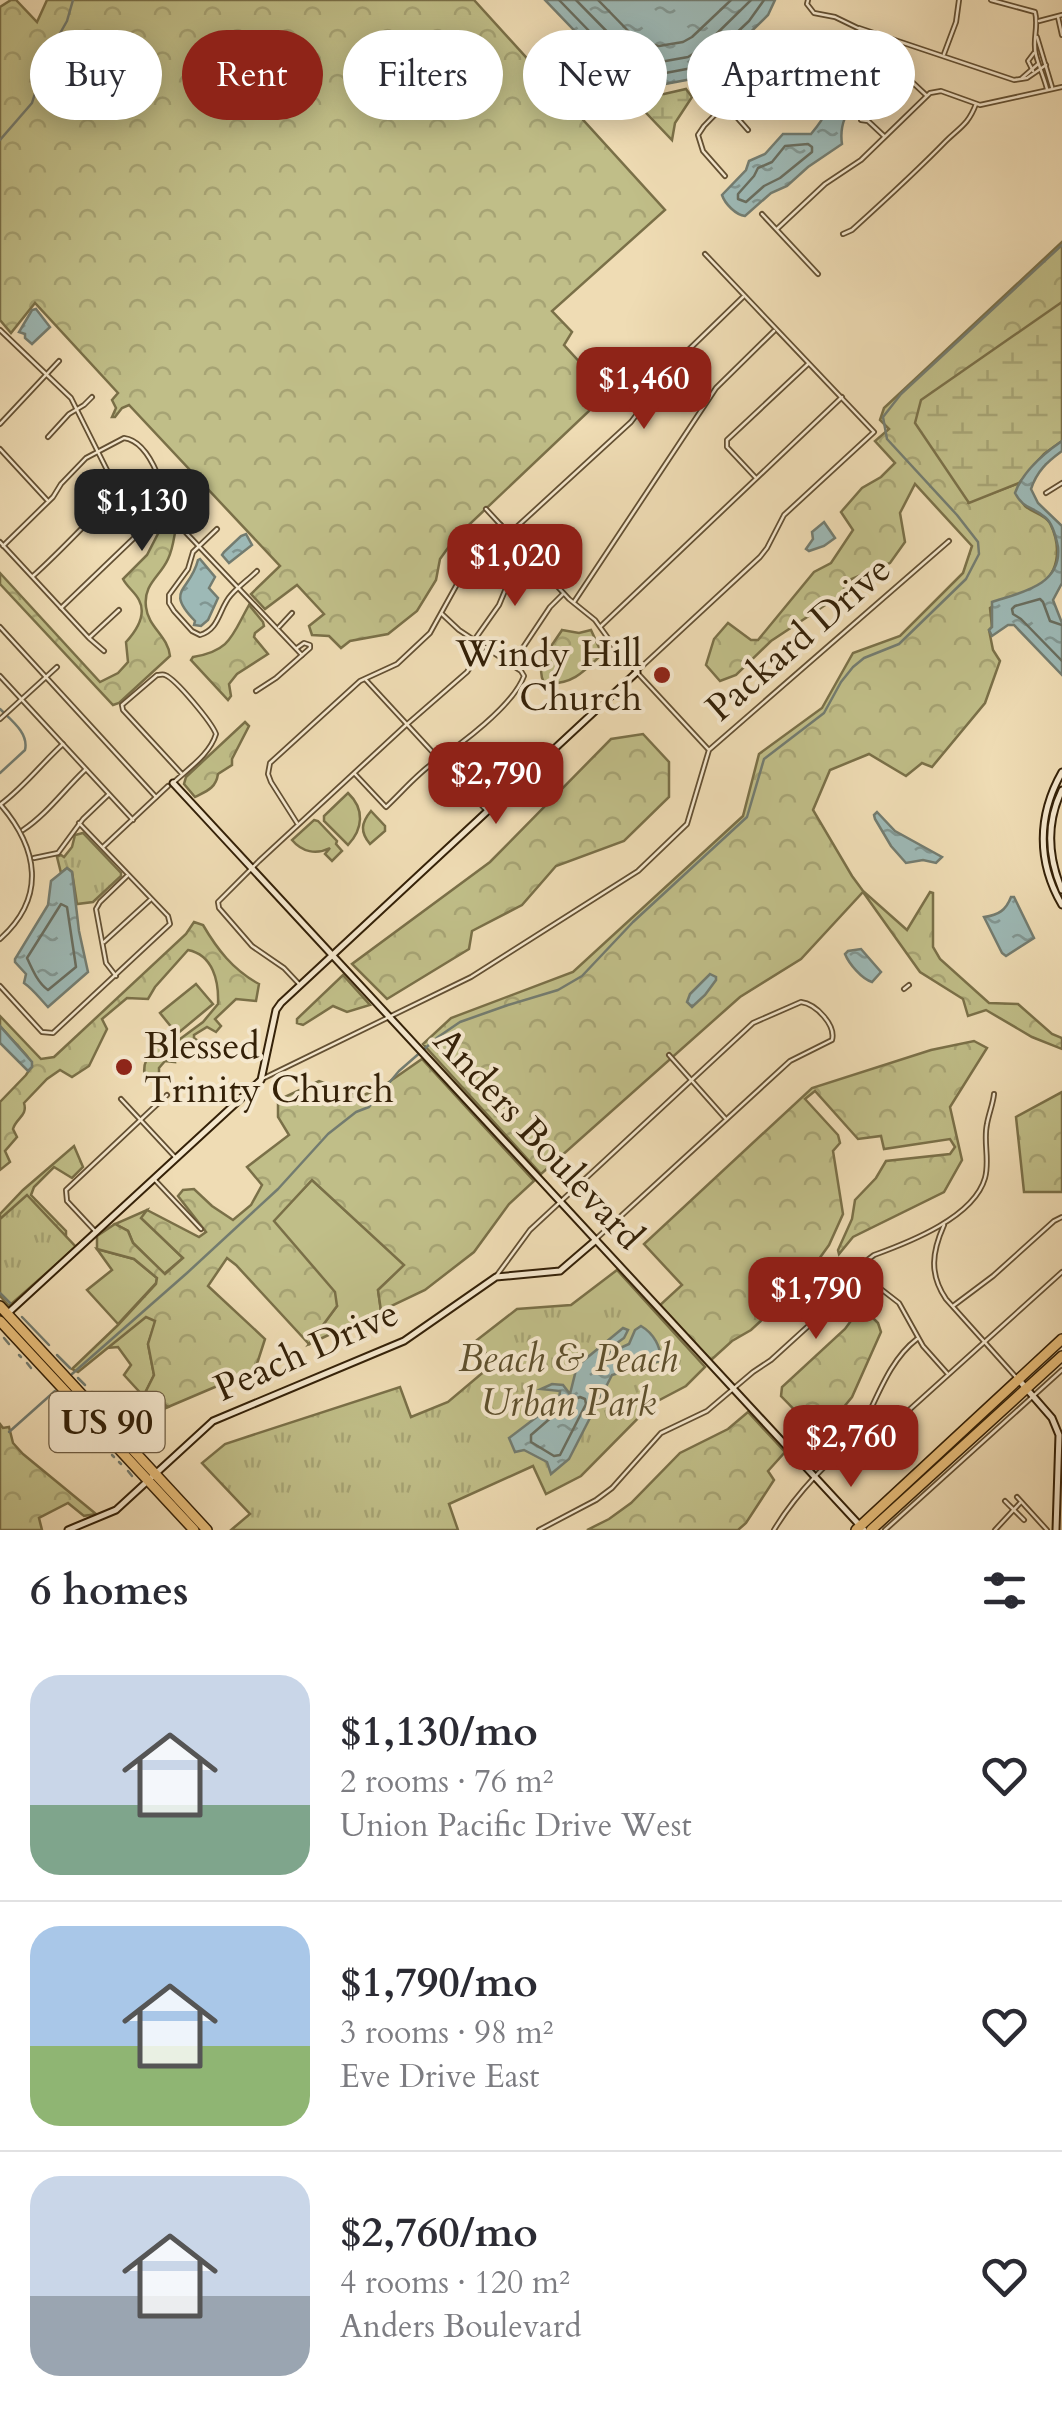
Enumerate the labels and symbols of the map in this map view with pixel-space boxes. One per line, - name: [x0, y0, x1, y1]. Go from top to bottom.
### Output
- pin: $1,460: [563, 347, 725, 432]
- pin: $1,130: [61, 469, 223, 554]
- pin: $1,020: [434, 524, 596, 609]
- street label: Packard Drive: [695, 544, 902, 734]
- place label: Windy Hill Church: [454, 628, 642, 724]
- marker: Windy Hill Church: [651, 664, 673, 686]
- pin: $2,790: [415, 742, 577, 827]
- street label: Anders Boulevard: [421, 1016, 655, 1261]
- place label: Blessed Trinity Church: [144, 1020, 394, 1116]
- marker: Blessed Trinity Church: [113, 1056, 135, 1078]
- pin: $1,790: [735, 1257, 897, 1342]
- street label: Peach Drive: [206, 1287, 407, 1415]
- park label: Beach & Peach Urban Park: [458, 1333, 678, 1429]
- road number: US 90: [49, 1392, 164, 1452]
- pin: $2,760: [770, 1405, 932, 1490]

